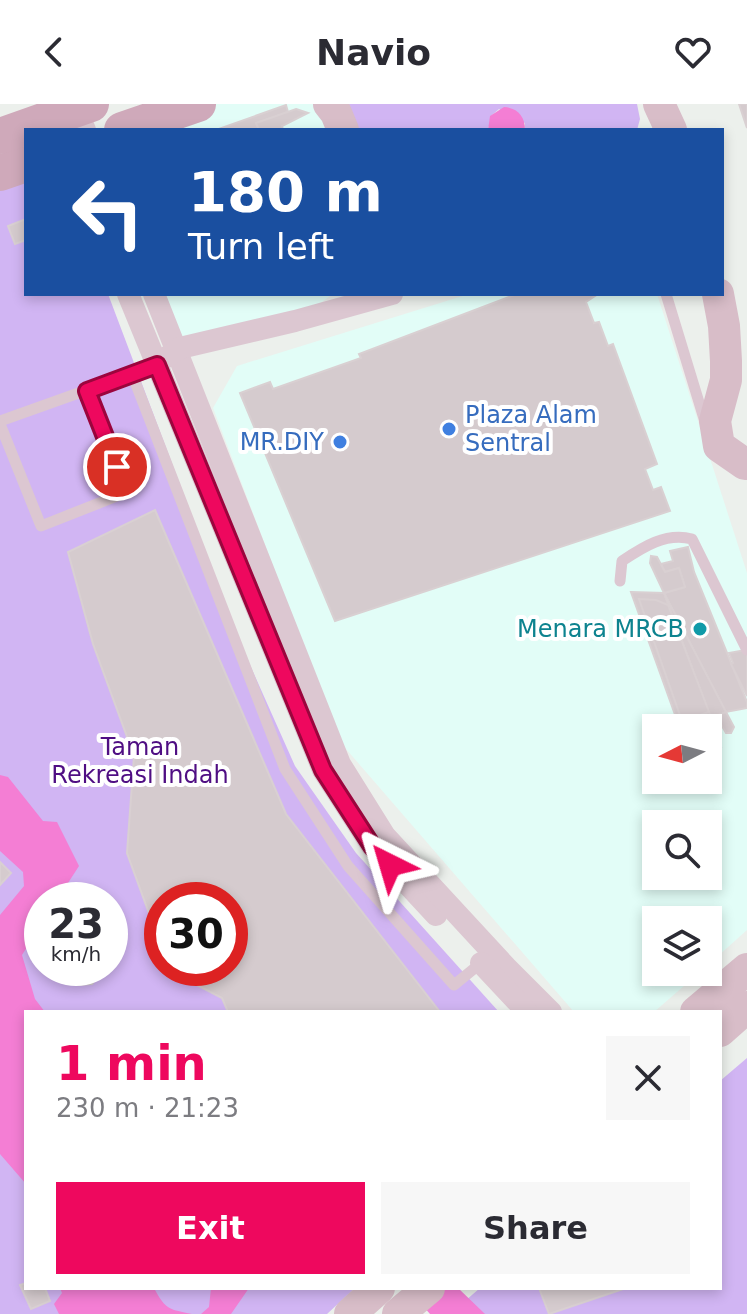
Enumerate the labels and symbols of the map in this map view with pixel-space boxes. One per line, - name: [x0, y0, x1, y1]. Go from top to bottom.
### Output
- place label: Plaza Alam Sentral: [465, 401, 597, 457]
- marker: Plaza Alam Sentral: [440, 420, 458, 438]
- place label: MR.DIY: [240, 428, 324, 456]
- pin: [83, 433, 151, 501]
- marker: MR.DIY: [331, 433, 349, 451]
- place label: Menara MRCB: [517, 615, 684, 643]
- marker: Menara MRCB: [691, 620, 709, 638]
- north arrow: [642, 714, 722, 794]
- park label: Taman Rekreasi Indah: [51, 733, 229, 789]
- position arrow: [348, 823, 432, 907]
- speed limit sign: 30: [144, 882, 248, 986]

